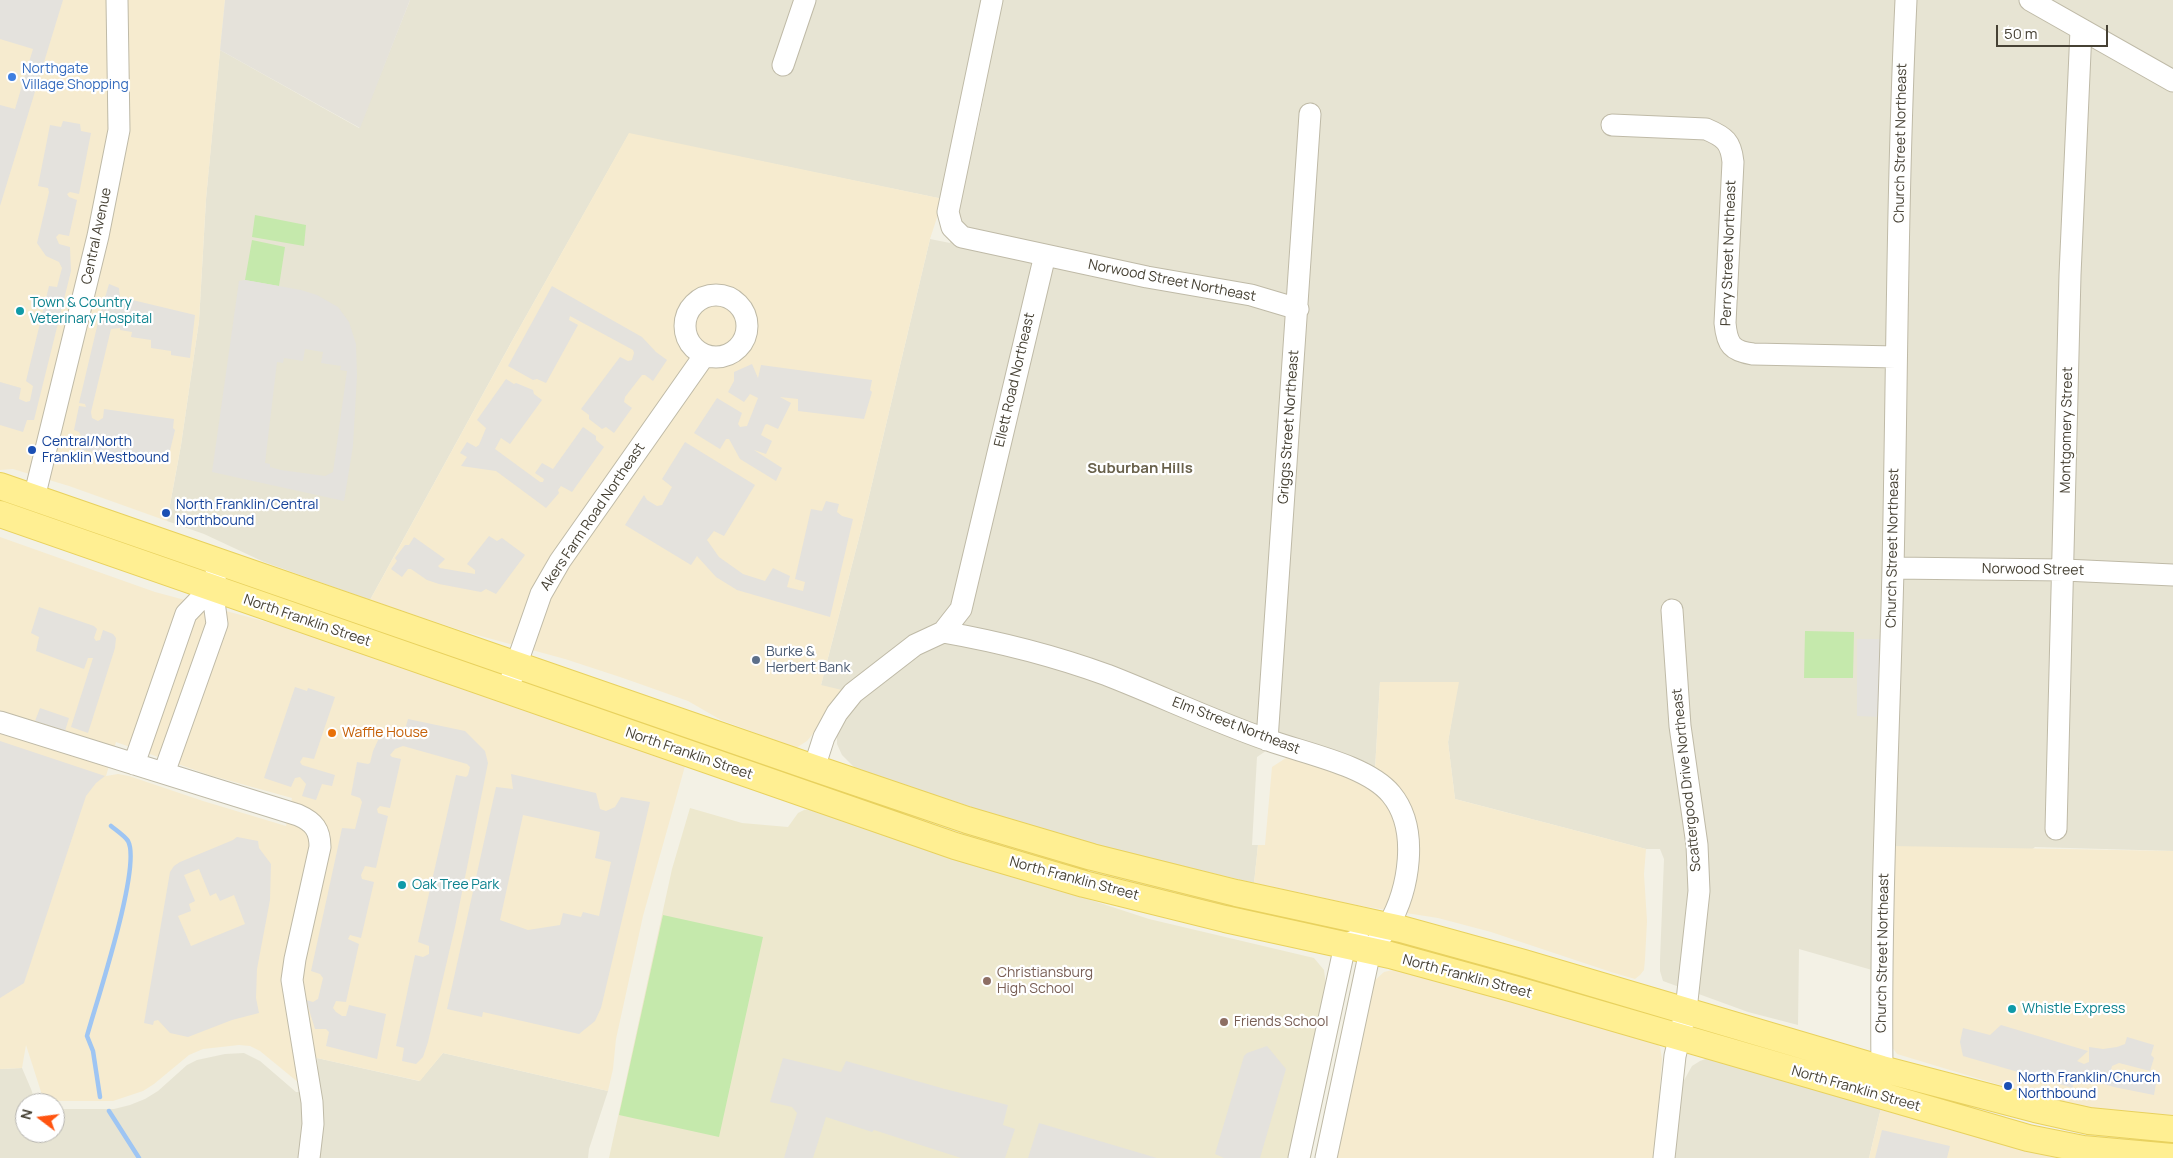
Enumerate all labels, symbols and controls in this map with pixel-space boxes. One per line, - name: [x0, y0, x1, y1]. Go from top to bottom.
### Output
- scale bar: [1998, 15, 2110, 47]
- text: 50 m: [2004, 23, 2038, 44]
- place label: Northgate Village Shopping: [22, 61, 129, 94]
- street label: Church Street Northeast: [1891, 63, 1911, 223]
- marker: Northgate Village Shopping: [6, 71, 18, 83]
- street label: Perry Street Northeast: [1718, 180, 1740, 326]
- street label: Central Avenue: [79, 186, 115, 286]
- street label: Norwood Street Northeast: [1087, 256, 1257, 306]
- place label: Town & Country Veterinary Hospital: [30, 295, 152, 328]
- marker: Town & Country Veterinary Hospital: [14, 305, 26, 317]
- street label: Ellett Road Northeast: [991, 311, 1039, 449]
- street label: Griggs Street Northeast: [1275, 349, 1303, 505]
- street label: Montgomery Street: [2057, 366, 2077, 494]
- place label: Central/North Franklin Westbound: [42, 434, 169, 467]
- street label: Akers Farm Road Northeast: [537, 440, 649, 594]
- marker: Central/North Franklin Westbound: [26, 444, 38, 456]
- district label: Suburban Hills: [1087, 460, 1193, 478]
- street label: Church Street Northeast: [1883, 468, 1903, 628]
- place label: North Franklin/Central Northbound: [176, 497, 318, 530]
- marker: North Franklin/Central Northbound: [160, 507, 172, 519]
- street label: Norwood Street: [1982, 561, 2084, 579]
- street label: North Franklin Street: [241, 591, 373, 651]
- place label: Burke & Herbert Bank: [766, 644, 850, 676]
- marker: Burke & Herbert Bank: [750, 654, 762, 666]
- street label: Scattergood Drive Northeast: [1669, 687, 1705, 873]
- street label: Elm Street Northeast: [1170, 694, 1302, 758]
- street label: North Franklin Street: [623, 724, 755, 784]
- place label: Waffle House: [342, 725, 428, 741]
- marker: Waffle House: [326, 727, 338, 739]
- street label: North Franklin Street: [1007, 854, 1141, 904]
- street label: Church Street Northeast: [1873, 873, 1893, 1033]
- place label: Oak Tree Park: [412, 877, 499, 893]
- marker: Oak Tree Park: [396, 879, 408, 891]
- street label: North Franklin Street: [1400, 952, 1534, 1002]
- place label: Christiansburg High School: [997, 965, 1093, 998]
- marker: Christiansburg High School: [981, 975, 993, 987]
- place label: Whistle Express: [2022, 1001, 2125, 1017]
- marker: Whistle Express: [2006, 1003, 2018, 1015]
- place label: Friends School: [1234, 1014, 1329, 1030]
- marker: Friends School: [1218, 1016, 1230, 1028]
- street label: North Franklin Street: [1790, 1063, 1922, 1115]
- place label: North Franklin/Church Northbound: [2018, 1070, 2160, 1102]
- marker: North Franklin/Church Northbound: [2002, 1080, 2014, 1092]
- north arrow: [15, 1093, 65, 1143]
- text: N: [16, 1107, 36, 1122]

